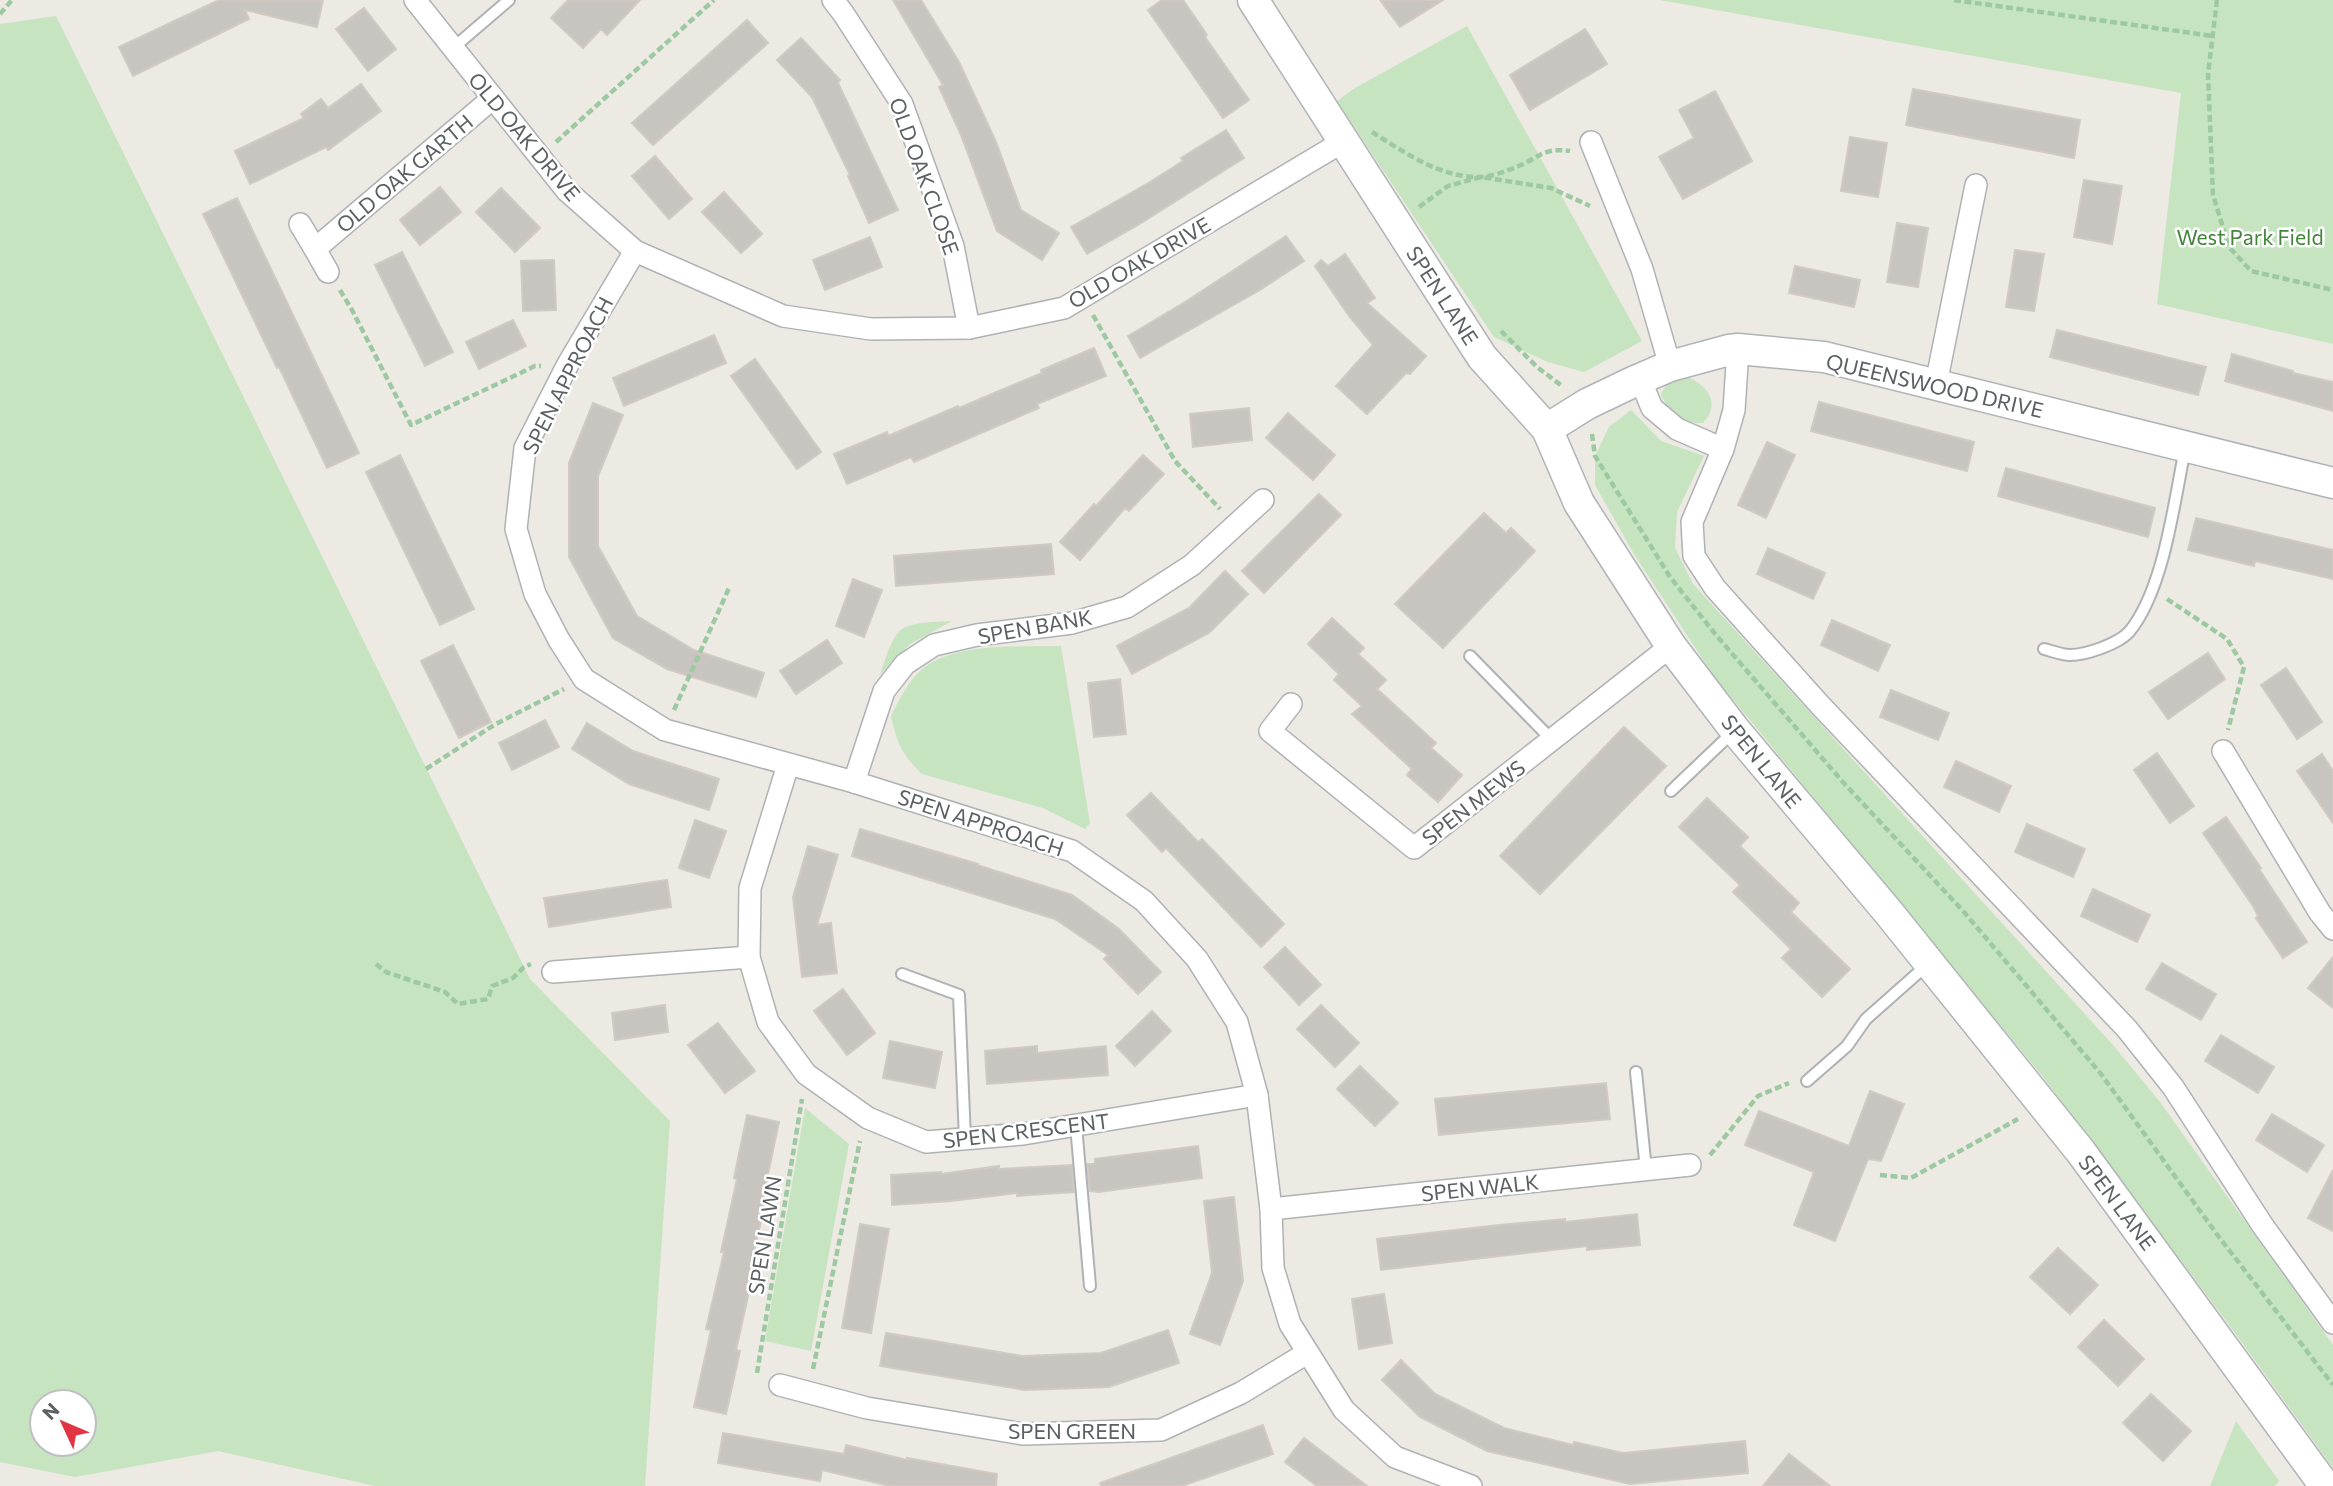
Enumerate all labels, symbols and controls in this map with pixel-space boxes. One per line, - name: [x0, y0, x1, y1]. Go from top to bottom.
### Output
- street label: OLD OAK DRIVE: [464, 67, 586, 205]
- street label: OLD OAK CLOSE: [885, 94, 965, 258]
- street label: OLD OAK GARTH: [331, 109, 477, 237]
- street label: OLD OAK DRIVE: [1063, 211, 1215, 313]
- park label: West Park Field: [2176, 224, 2324, 249]
- street label: SPEN LANE: [1402, 241, 1484, 349]
- street label: SPEN APPROACH: [517, 292, 617, 458]
- street label: QUEENSWOOD DRIVE: [1824, 348, 2046, 422]
- street label: SPEN BANK: [976, 604, 1094, 648]
- street label: SPEN LANE: [1717, 709, 1807, 813]
- street label: SPEN MEWS: [1417, 754, 1529, 850]
- street label: SPEN APPROACH: [895, 783, 1067, 861]
- street label: SPEN CRESCENT: [941, 1107, 1111, 1153]
- street label: SPEN LANE: [2074, 1150, 2162, 1254]
- street label: SPEN WALK: [1420, 1168, 1540, 1206]
- street label: SPEN LAWN: [742, 1174, 786, 1296]
- north arrow: [28, 1388, 98, 1458]
- text: N: [37, 1398, 64, 1424]
- street label: SPEN GREEN: [1008, 1418, 1136, 1443]

